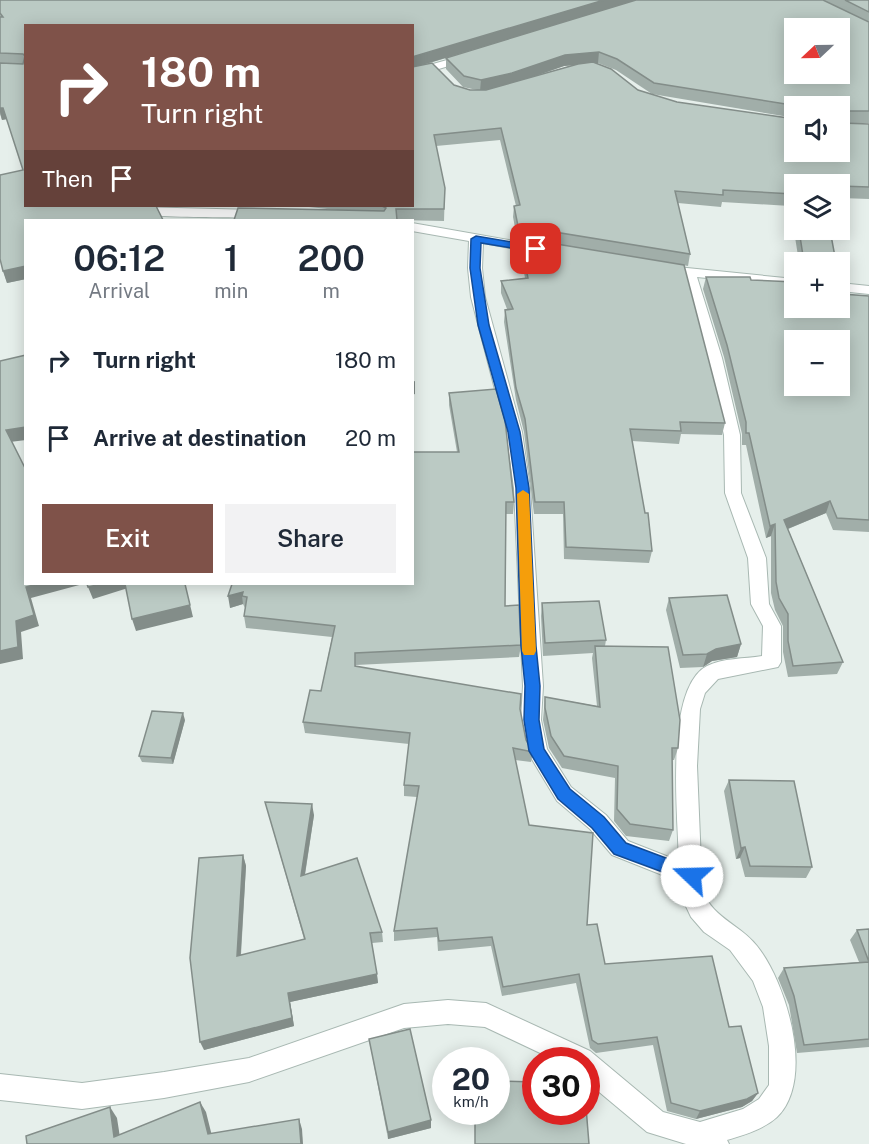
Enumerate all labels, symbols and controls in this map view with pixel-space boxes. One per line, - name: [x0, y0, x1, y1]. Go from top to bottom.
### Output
- north arrow: [784, 18, 850, 84]
- map controls: [784, 18, 850, 396]
- text: 180 m: [141, 47, 261, 96]
- icon: right: [42, 48, 120, 126]
- button: sound: [784, 96, 850, 162]
- text: Turn right: [141, 97, 264, 129]
- icon: arrive: [105, 162, 138, 195]
- text: Then: [42, 166, 93, 192]
- button: layers: [784, 174, 850, 240]
- pin: [510, 223, 561, 274]
- icon: arrive: [519, 232, 552, 265]
- text: 06:12: [73, 237, 165, 279]
- text: 1: [224, 237, 239, 279]
- text: 200: [297, 237, 365, 279]
- button: +: [784, 252, 850, 318]
- text: Arrival: [88, 279, 150, 303]
- text: min: [214, 279, 248, 303]
- text: m: [322, 279, 340, 303]
- button: −: [784, 330, 850, 396]
- icon: right: [42, 344, 75, 377]
- text: Turn right: [93, 347, 196, 373]
- text: 180 m: [335, 347, 396, 373]
- icon: arrive: [42, 422, 75, 455]
- text: Arrive at destination: [93, 425, 306, 451]
- text: 20 m: [345, 425, 396, 451]
- button: Exit: [42, 504, 213, 573]
- button: Share: [225, 504, 396, 573]
- position arrow: [660, 844, 724, 908]
- speed limit sign: 30: [522, 1047, 600, 1125]
- text: 20: [452, 1061, 490, 1097]
- text: km/h: [453, 1093, 489, 1110]

